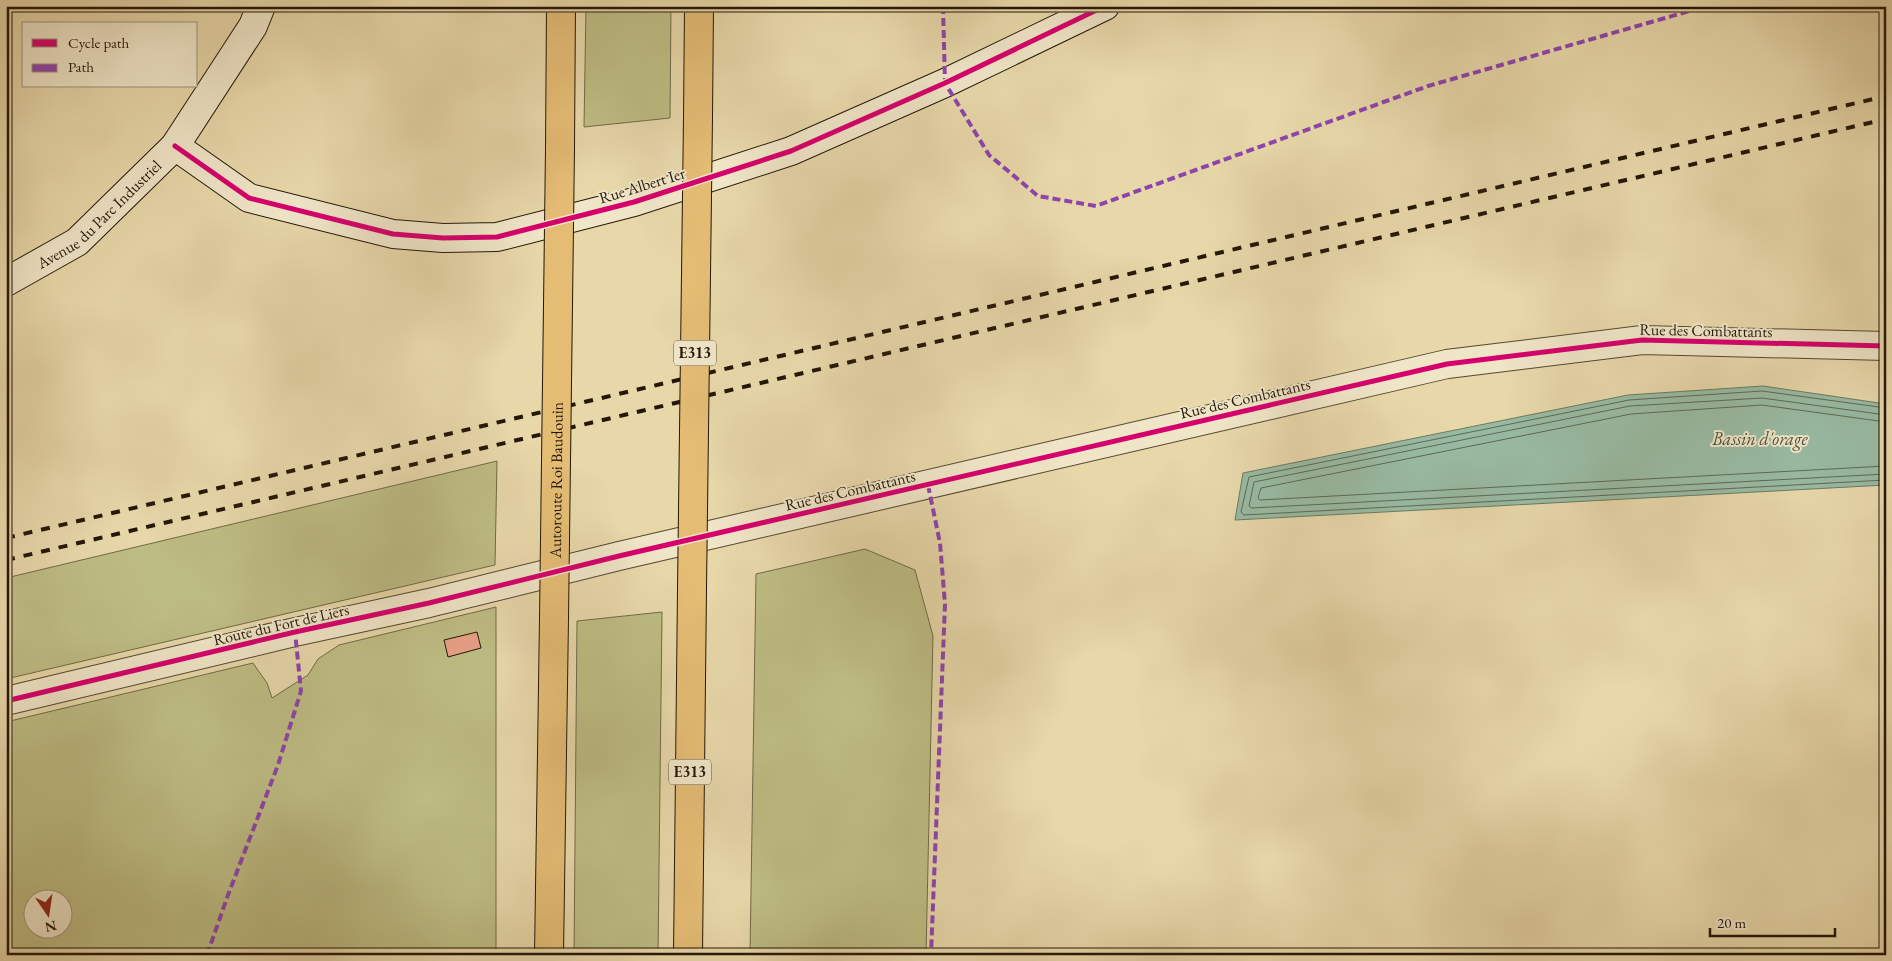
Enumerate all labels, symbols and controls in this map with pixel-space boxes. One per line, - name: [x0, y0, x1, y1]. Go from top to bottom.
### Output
- legend: [22, 22, 198, 88]
- text: Cycle path: [68, 33, 130, 52]
- text: Path: [68, 57, 94, 76]
- street label: Avenue du Parc Industriel: [32, 155, 166, 274]
- street label: Rue Albert Ier: [596, 162, 689, 209]
- street label: Rue des Combattants: [1639, 319, 1773, 342]
- road number: E313: [674, 340, 716, 366]
- street label: Rue des Combattants: [1178, 373, 1312, 424]
- street label: Autoroute Roi Baudouin: [545, 401, 568, 559]
- water label: Bassin d'orage: [1711, 427, 1809, 451]
- street label: Rue des Combattants: [783, 465, 917, 516]
- street label: Route du Fort de Liers: [211, 599, 351, 650]
- road number: E313: [669, 760, 711, 784]
- north arrow: [22, 888, 72, 938]
- scale bar: [1710, 906, 1834, 938]
- text: 20 m: [1717, 913, 1746, 932]
- text: N: [43, 917, 58, 937]

